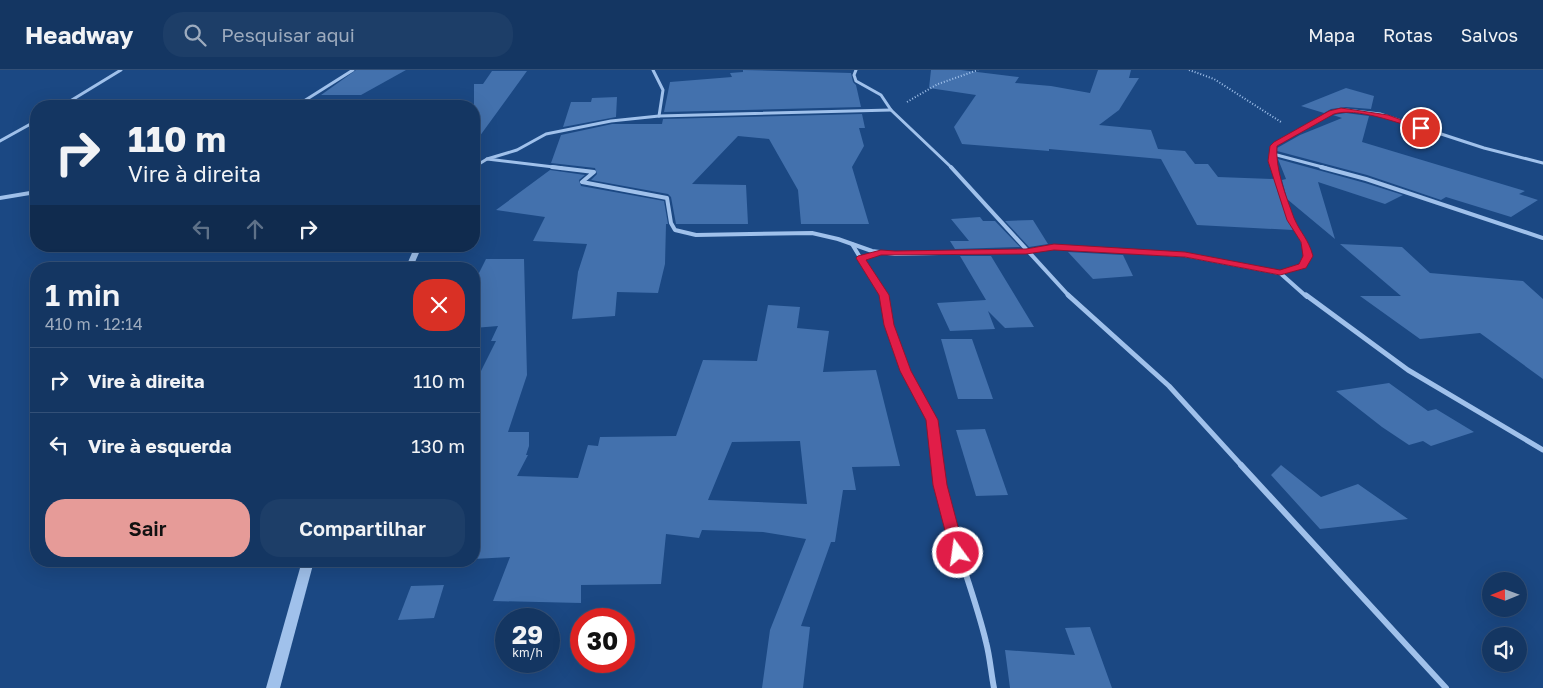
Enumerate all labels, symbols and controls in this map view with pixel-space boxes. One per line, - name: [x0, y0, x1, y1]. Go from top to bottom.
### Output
- search box: [163, 12, 513, 57]
- text: Headway: [25, 20, 133, 49]
- icon: search: [181, 21, 209, 49]
- text: Pesquisar aqui: [221, 23, 355, 46]
- text: Mapa: [1308, 24, 1355, 46]
- text: Rotas: [1383, 24, 1433, 46]
- text: Salvos: [1461, 24, 1518, 46]
- pin: [1400, 107, 1442, 149]
- icon: arrive: [1407, 114, 1435, 142]
- text: 110 m: [128, 118, 226, 160]
- icon: right: [45, 120, 110, 185]
- text: Vire à direita: [128, 160, 261, 187]
- icon: left: [188, 215, 216, 243]
- icon: ahead: [241, 215, 269, 243]
- icon: right: [294, 215, 322, 243]
- text: 1 min: [45, 277, 120, 313]
- button: close: [413, 279, 465, 331]
- text: 410 m · 12:14: [45, 314, 143, 334]
- icon: right: [45, 366, 73, 394]
- text: Vire à direita: [88, 369, 205, 392]
- text: 110 m: [413, 369, 465, 392]
- icon: left: [45, 431, 73, 459]
- text: Vire à esquerda: [88, 434, 231, 457]
- text: 130 m: [411, 434, 465, 457]
- button: Sair: [45, 499, 250, 557]
- button: Compartilhar: [260, 499, 465, 557]
- position arrow: [931, 526, 983, 578]
- north arrow: [1482, 572, 1528, 618]
- map controls: [1482, 572, 1527, 672]
- speed limit sign: 30: [570, 608, 635, 673]
- text: 29: [512, 619, 543, 650]
- button: sound: [1482, 627, 1527, 672]
- text: km/h: [512, 645, 543, 660]

